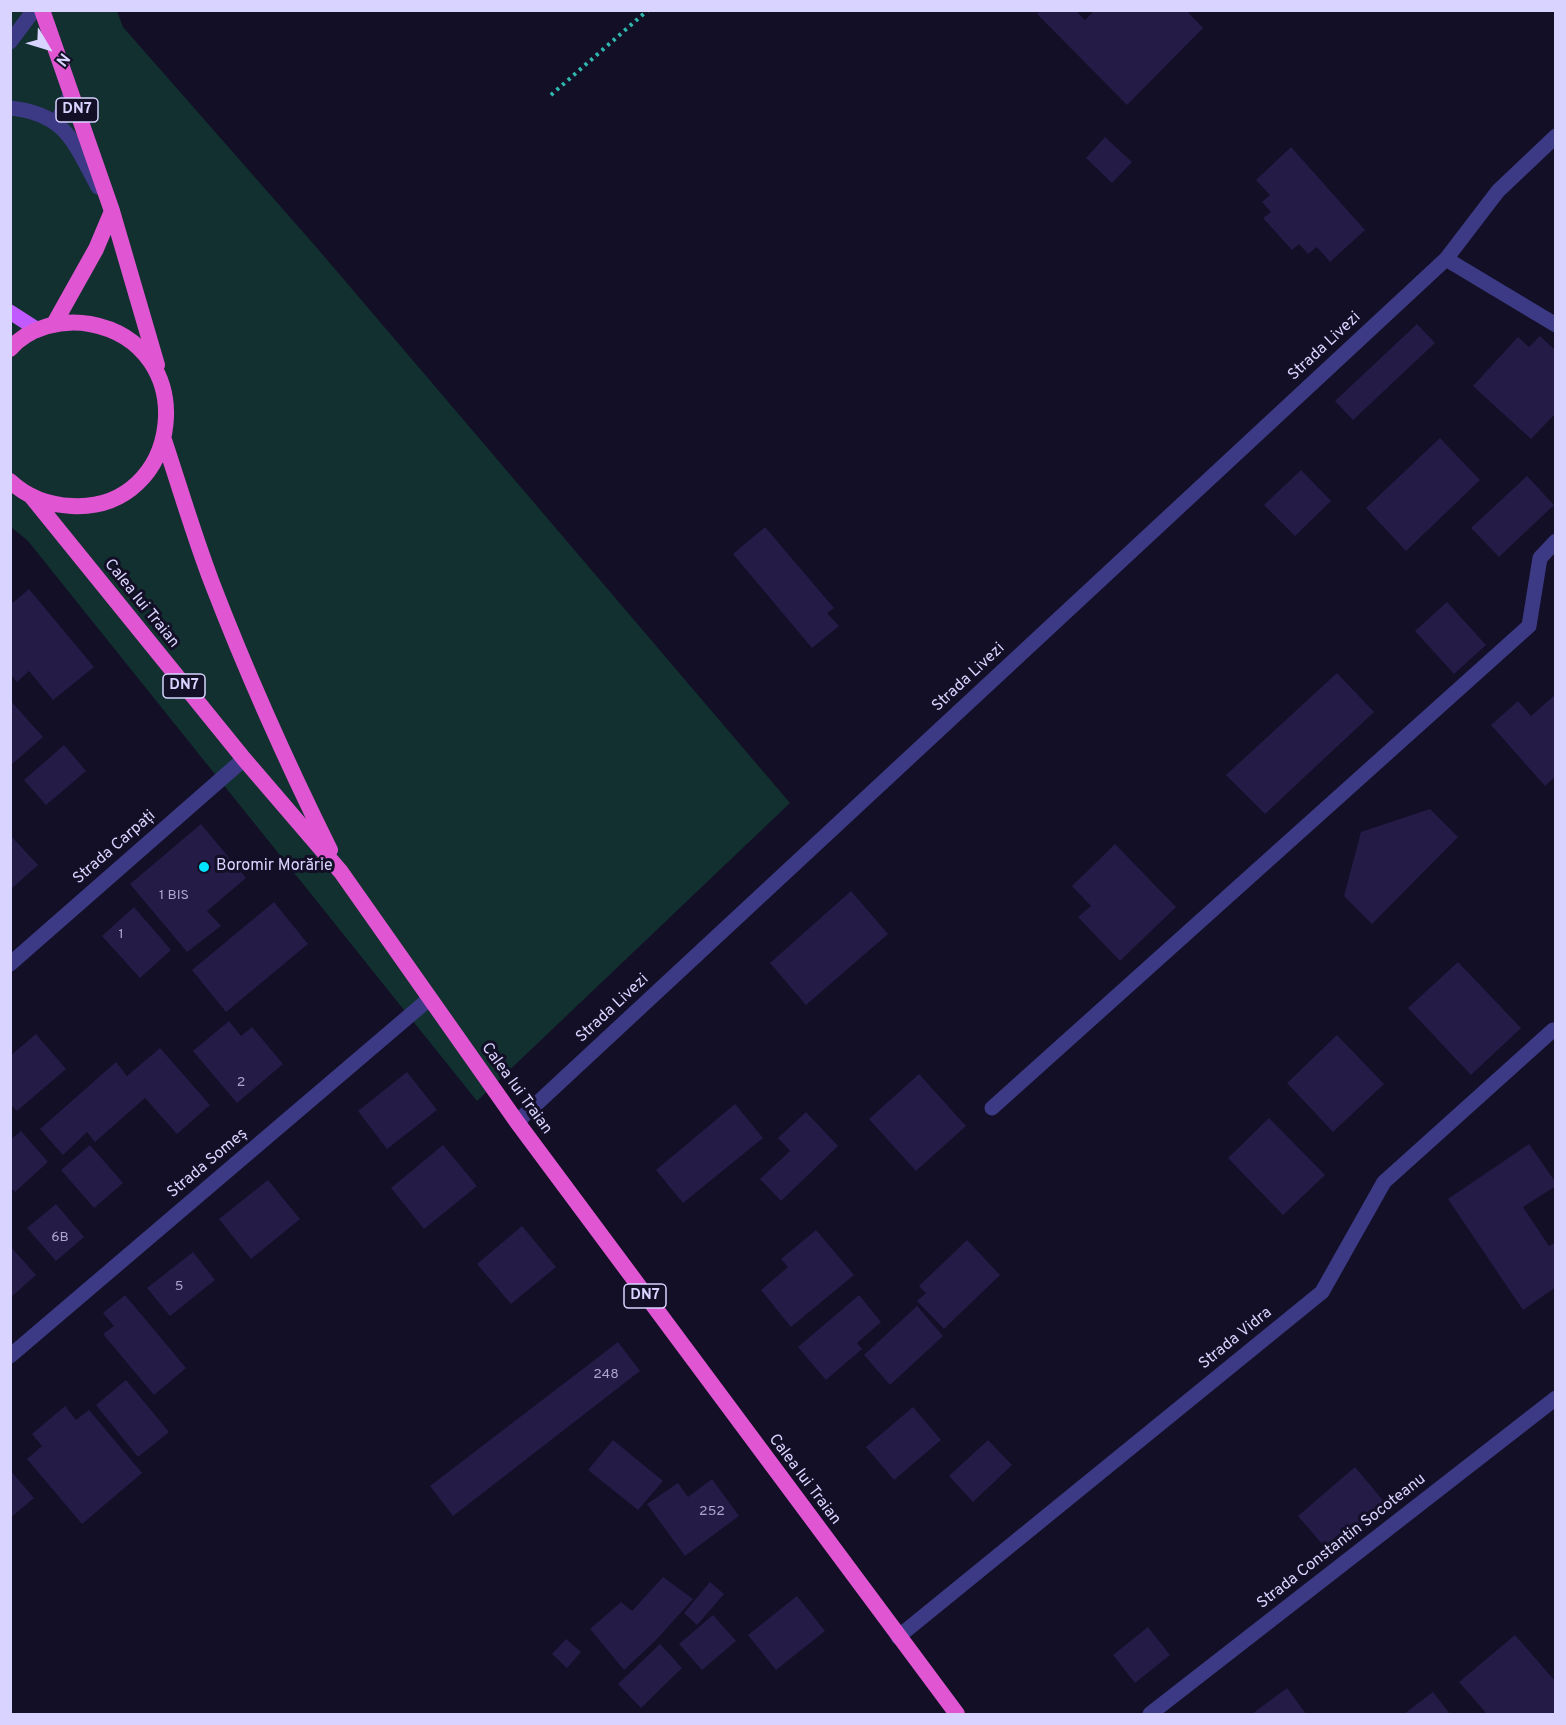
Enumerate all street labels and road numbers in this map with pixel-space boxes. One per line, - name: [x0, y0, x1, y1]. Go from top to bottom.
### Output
- road number: DN7: [56, 98, 98, 122]
- street label: Strada Livezi: [1285, 309, 1365, 385]
- street label: Calea lui Traian: [99, 556, 183, 652]
- street label: Strada Livezi: [929, 640, 1009, 716]
- road number: DN7: [163, 674, 205, 698]
- street label: Strada Carpați: [70, 807, 160, 889]
- street label: Strada Livezi: [573, 971, 653, 1047]
- street label: Calea lui Traian: [476, 1039, 556, 1139]
- street label: Strada Someș: [164, 1125, 252, 1203]
- road number: DN7: [624, 1284, 666, 1308]
- street label: Strada Vidra: [1196, 1304, 1276, 1374]
- street label: Calea lui Traian: [764, 1431, 844, 1529]
- street label: Strada Constantin Socoteanu: [1254, 1470, 1430, 1614]

